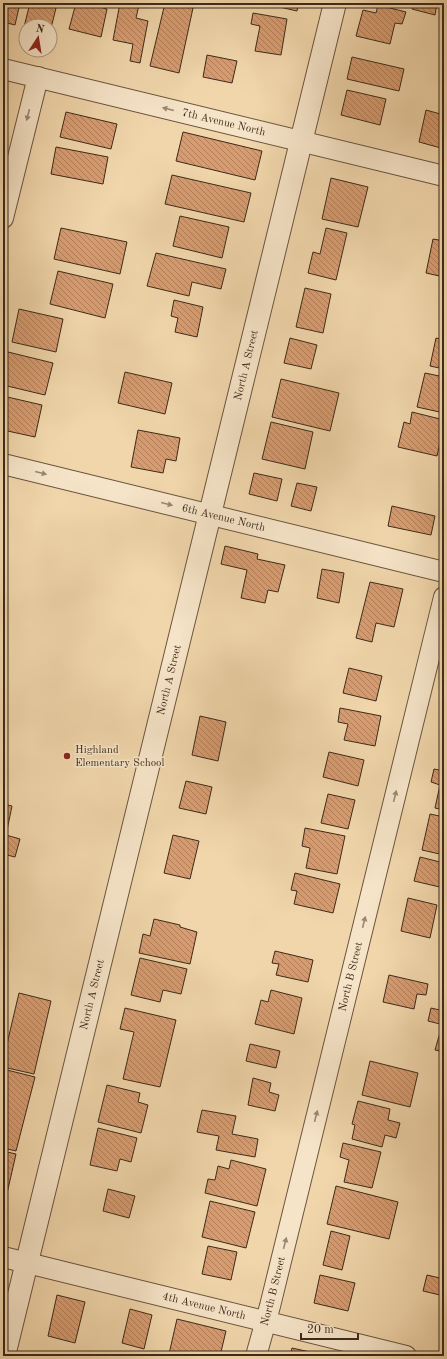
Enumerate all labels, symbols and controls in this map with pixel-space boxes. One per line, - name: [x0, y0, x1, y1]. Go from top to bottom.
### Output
- north arrow: [18, 18, 58, 58]
- text: N: [35, 23, 46, 36]
- one-way arrow: [162, 105, 174, 111]
- street label: 7th Avenue North: [181, 107, 267, 138]
- one-way arrow: [25, 109, 31, 121]
- street label: North A Street: [232, 329, 260, 402]
- one-way arrow: [35, 471, 47, 477]
- one-way arrow: [161, 502, 173, 508]
- street label: 6th Avenue North: [181, 502, 266, 534]
- street label: North A Street: [155, 643, 183, 716]
- place label: Highland Elementary School: [75, 745, 165, 769]
- marker: Highland Elementary School: [62, 751, 72, 761]
- one-way arrow: [392, 790, 398, 802]
- one-way arrow: [361, 916, 367, 928]
- street label: North B Street: [337, 941, 365, 1013]
- street label: North A Street: [78, 958, 106, 1031]
- one-way arrow: [313, 1110, 319, 1122]
- one-way arrow: [283, 1237, 289, 1249]
- street label: North B Street: [259, 1255, 287, 1327]
- street label: 4th Avenue North: [161, 1291, 247, 1322]
- scale bar: [301, 1315, 358, 1341]
- text: 20 m: [307, 1324, 334, 1336]

